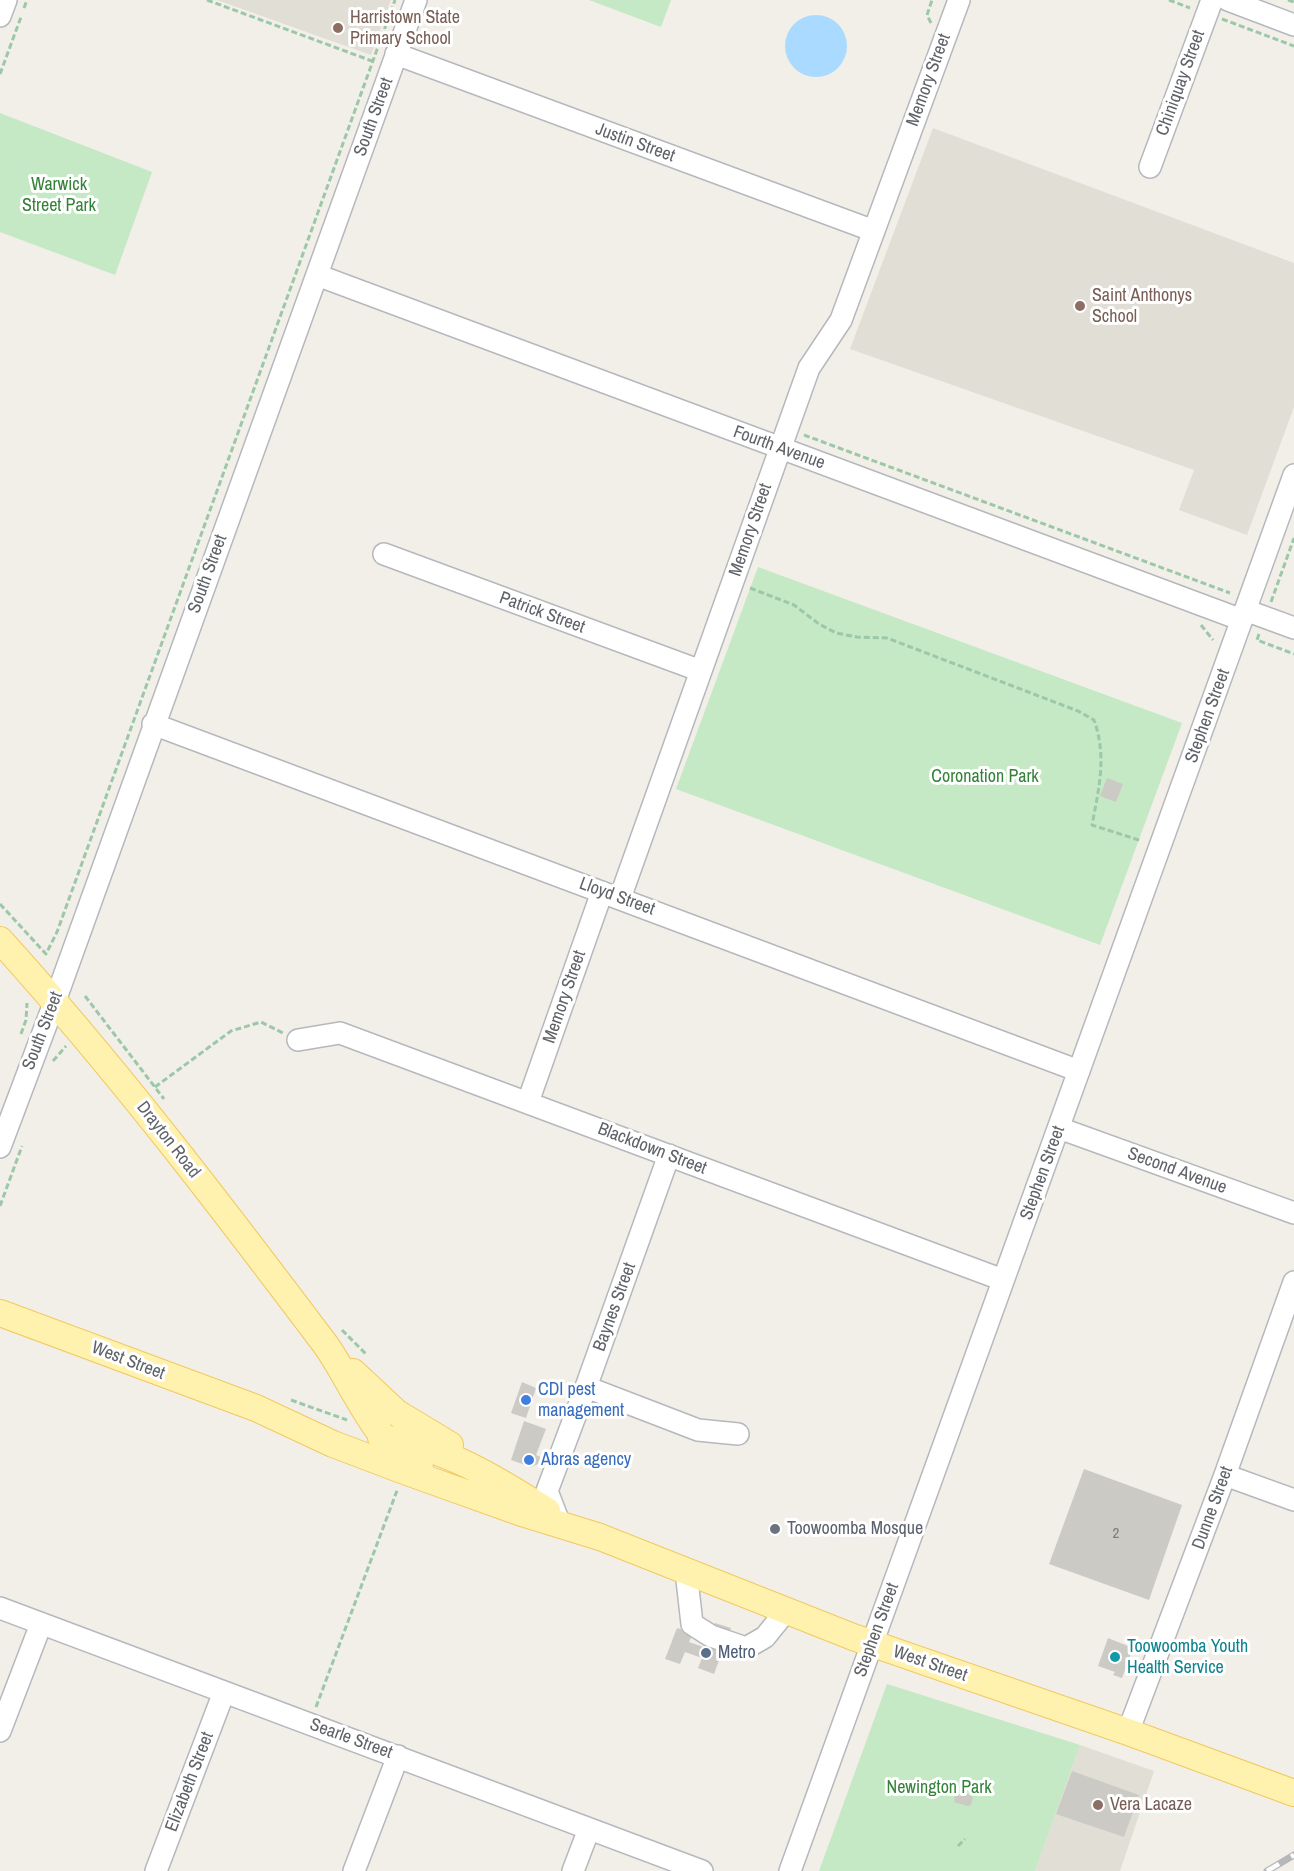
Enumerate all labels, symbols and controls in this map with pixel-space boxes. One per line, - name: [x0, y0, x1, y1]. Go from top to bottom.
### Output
- place label: Harristown State Primary School: [350, 7, 460, 50]
- marker: Harristown State Primary School: [331, 21, 345, 35]
- street label: Chiniquay Street: [1152, 27, 1210, 139]
- street label: Memory Street: [902, 31, 956, 129]
- street label: South Street: [350, 75, 398, 159]
- street label: Justin Street: [592, 119, 678, 167]
- park label: Warwick Street Park: [22, 174, 96, 216]
- place label: Saint Anthonys School: [1092, 285, 1192, 328]
- marker: Saint Anthonys School: [1073, 299, 1087, 313]
- street label: Fourth Avenue: [730, 421, 828, 475]
- street label: Memory Street: [725, 481, 777, 579]
- street label: South Street: [184, 532, 232, 616]
- street label: Patrick Street: [496, 588, 588, 638]
- street label: Stephen Street: [1181, 666, 1235, 766]
- park label: Coronation Park: [931, 766, 1039, 788]
- street label: Lloyd Street: [576, 873, 658, 921]
- street label: Memory Street: [539, 948, 591, 1046]
- street label: South Street: [18, 989, 68, 1073]
- street label: Drayton Road: [131, 1097, 205, 1183]
- street label: Blackdown Street: [595, 1118, 709, 1180]
- street label: Stephen Street: [1016, 1123, 1070, 1223]
- street label: Second Avenue: [1124, 1143, 1230, 1199]
- street label: Baynes Street: [589, 1260, 641, 1354]
- street label: West Street: [88, 1337, 168, 1385]
- place label: CDI pest management: [538, 1379, 624, 1422]
- marker: CDI pest management: [519, 1393, 533, 1407]
- place label: Abras agency: [541, 1449, 631, 1471]
- marker: Abras agency: [522, 1453, 536, 1467]
- street label: Dunne Street: [1188, 1463, 1238, 1553]
- place label: Toowoomba Mosque: [787, 1518, 923, 1540]
- marker: Toowoomba Mosque: [768, 1522, 782, 1536]
- house number: 2: [1113, 1525, 1119, 1543]
- street label: Stephen Street: [850, 1580, 904, 1680]
- place label: Toowoomba Youth Health Service: [1127, 1636, 1248, 1678]
- street label: West Street: [890, 1641, 970, 1687]
- place label: Metro: [718, 1642, 756, 1664]
- marker: Metro: [699, 1646, 713, 1660]
- marker: Toowoomba Youth Health Service: [1108, 1650, 1122, 1664]
- street label: Searle Street: [307, 1714, 395, 1764]
- street label: Elizabeth Street: [161, 1729, 219, 1835]
- park label: Newington Park: [886, 1777, 992, 1799]
- place label: Vera Lacaze: [1110, 1794, 1192, 1816]
- marker: Vera Lacaze: [1091, 1798, 1105, 1812]

